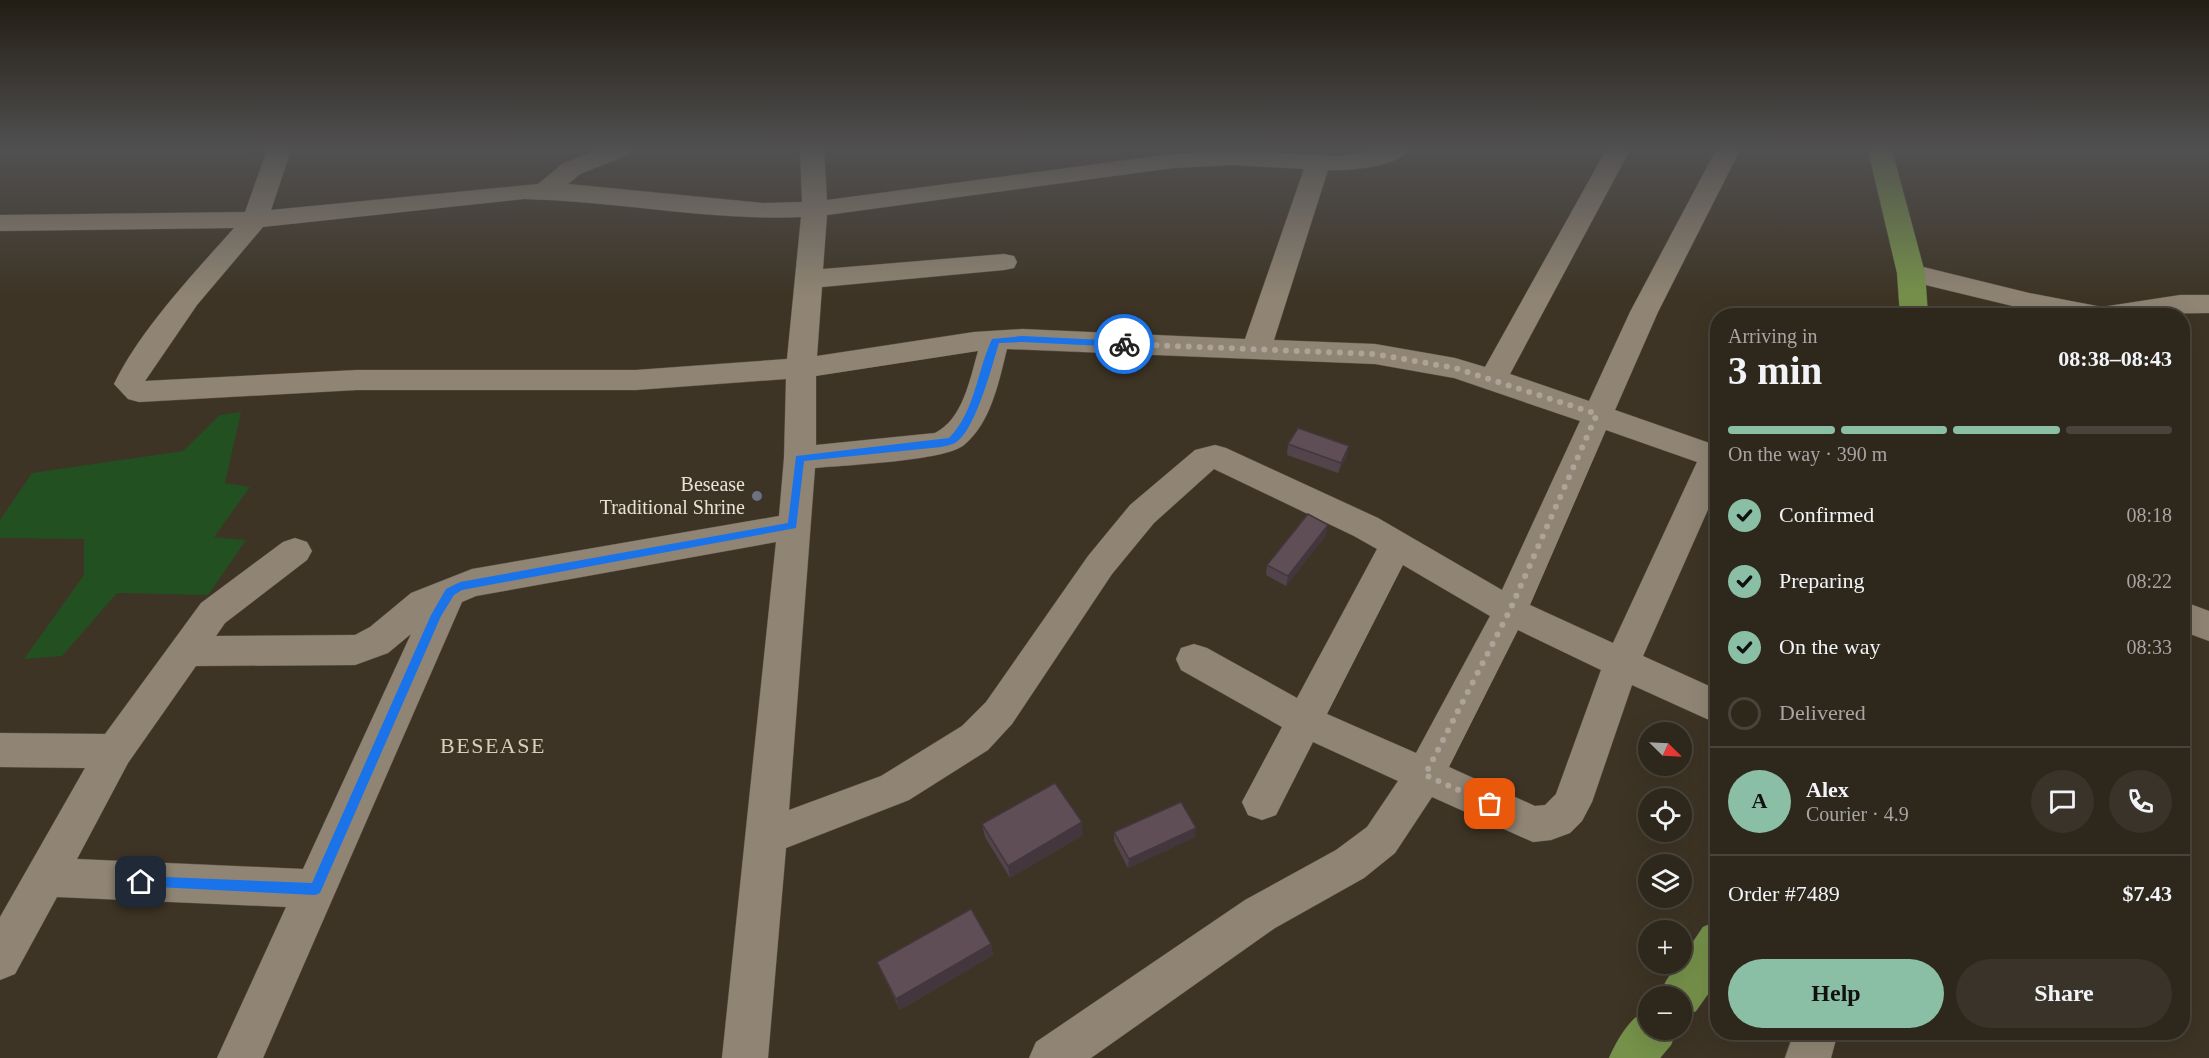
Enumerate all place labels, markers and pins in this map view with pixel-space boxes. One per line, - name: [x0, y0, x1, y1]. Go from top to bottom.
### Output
- place label: Besease Traditional Shrine: [600, 473, 745, 518]
- marker: Besease Traditional Shrine: [750, 489, 764, 503]
- pin: [1464, 778, 1515, 829]
- pin: [115, 856, 166, 907]

